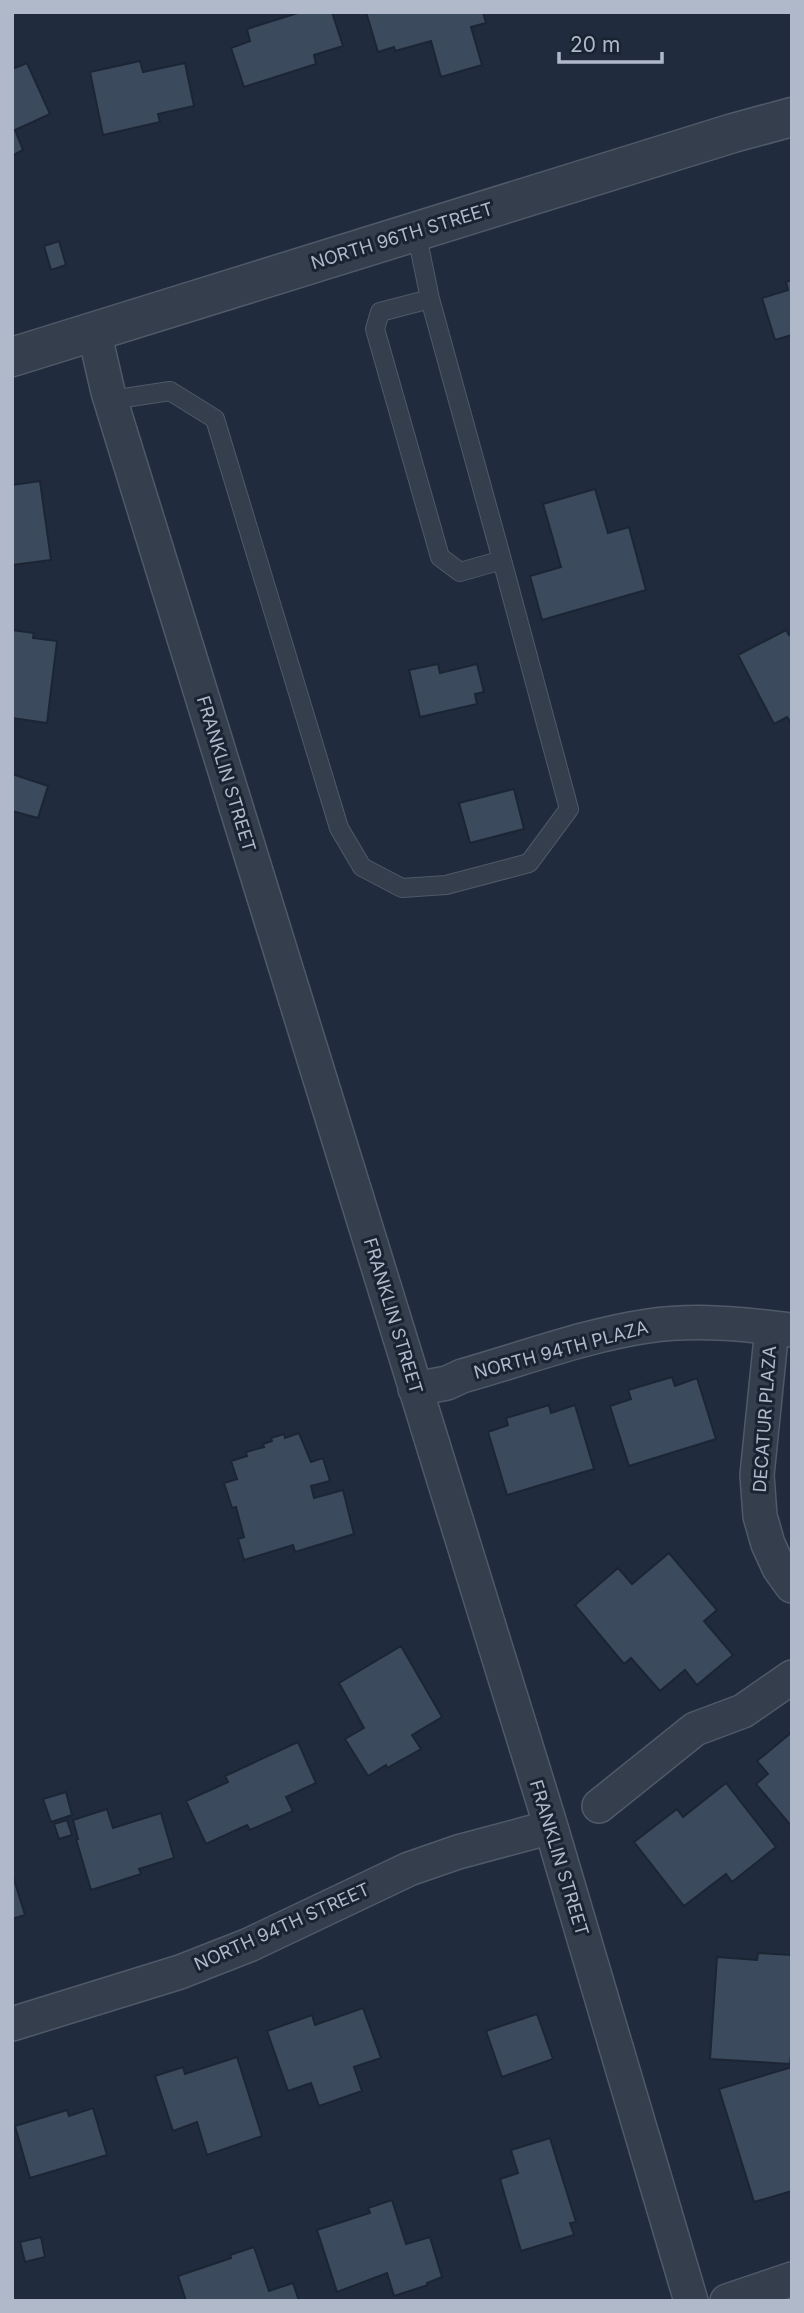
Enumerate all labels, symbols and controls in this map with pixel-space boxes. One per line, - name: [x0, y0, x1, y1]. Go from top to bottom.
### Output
- scale bar: [559, 21, 662, 65]
- text: 20 m: [570, 32, 620, 57]
- street label: NORTH 96TH STREET: [308, 198, 495, 273]
- street label: FRANKLIN STREET: [193, 693, 260, 854]
- street label: FRANKLIN STREET: [360, 1235, 427, 1396]
- street label: NORTH 94TH PLAZA: [471, 1316, 650, 1383]
- street label: DECATUR PLAZA: [749, 1345, 780, 1493]
- street label: FRANKLIN STREET: [526, 1777, 593, 1938]
- street label: NORTH 94TH STREET: [191, 1878, 373, 1975]

